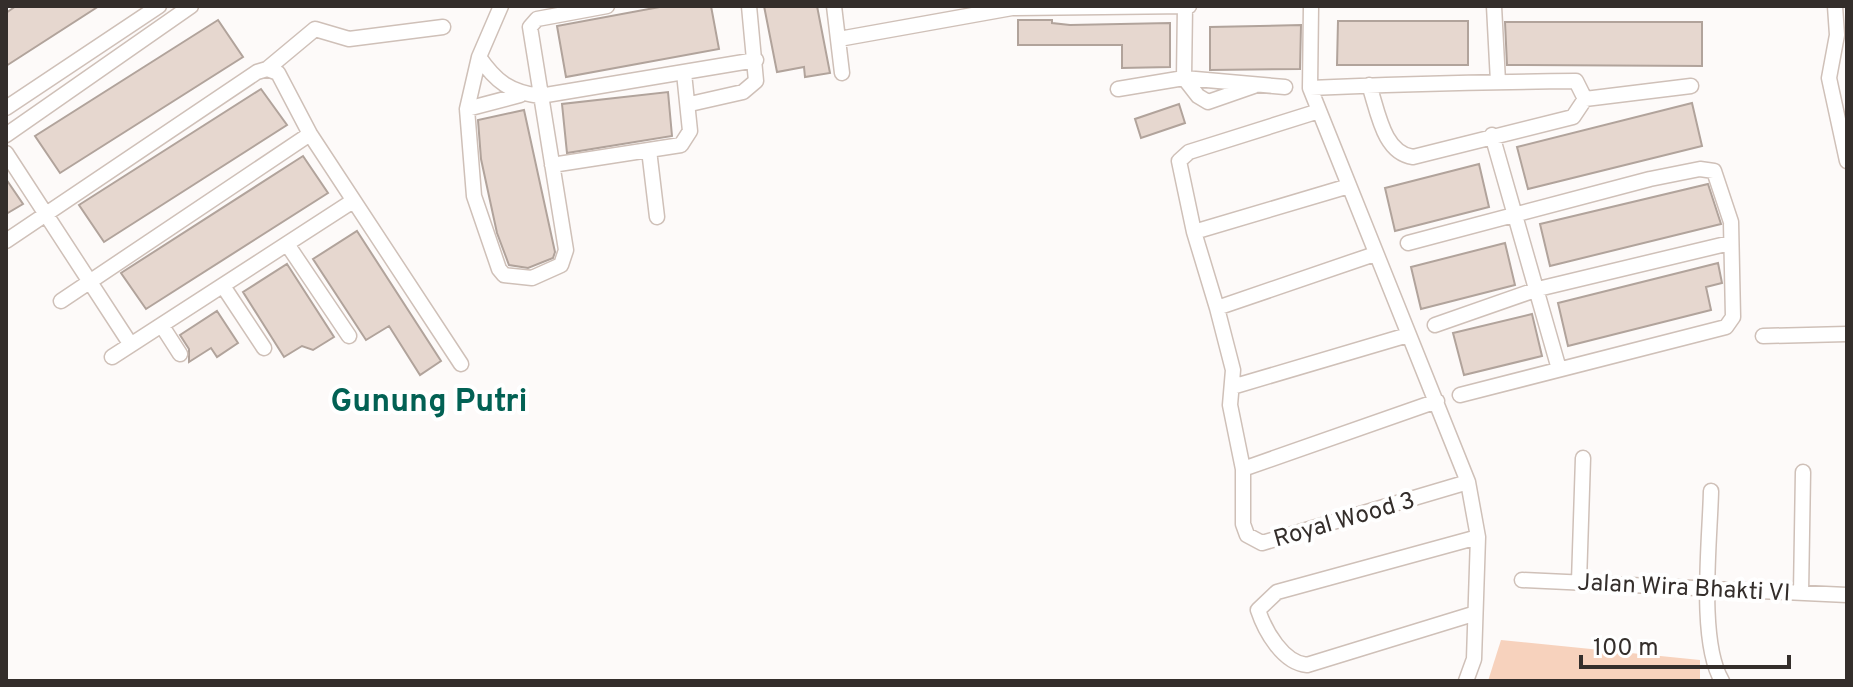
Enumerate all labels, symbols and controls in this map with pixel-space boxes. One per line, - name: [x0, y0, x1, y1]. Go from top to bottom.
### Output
- district label: Gunung Putri: [330, 383, 528, 423]
- street label: Royal Wood 3: [1270, 486, 1419, 555]
- street label: Jalan Wira Bhakti VI: [1577, 568, 1791, 610]
- scale bar: [1581, 619, 1789, 669]
- text: 100 m: [1593, 634, 1659, 664]

